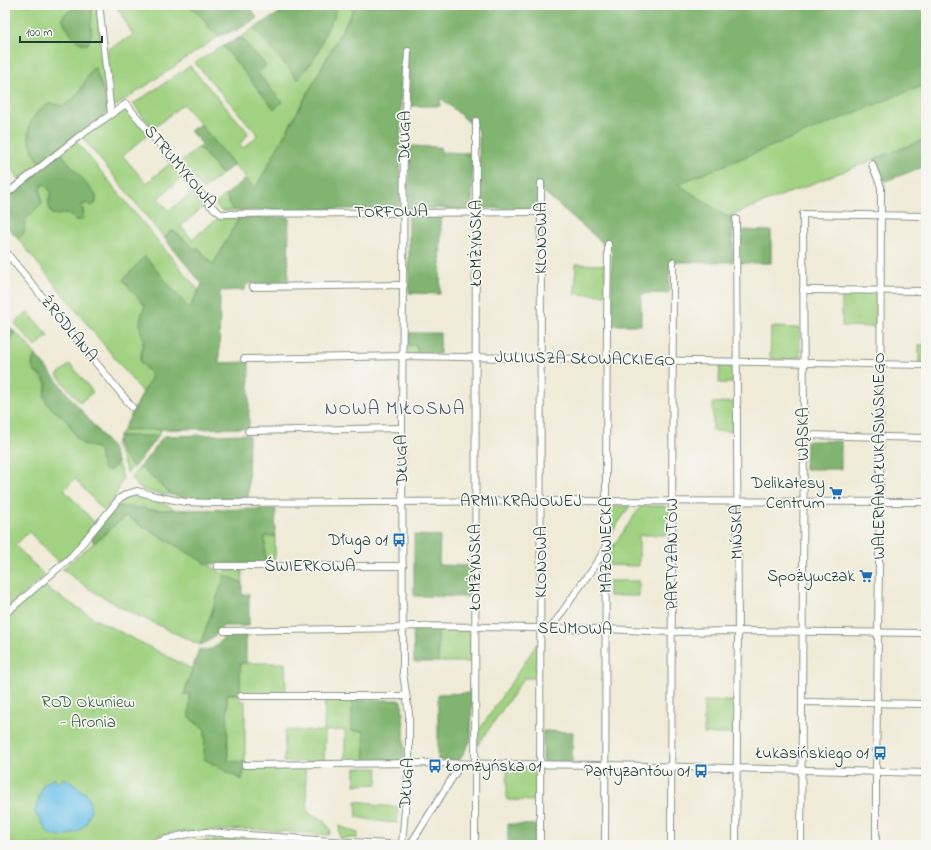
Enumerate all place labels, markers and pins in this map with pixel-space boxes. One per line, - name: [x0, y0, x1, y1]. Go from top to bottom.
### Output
- place label: Delikatesy Centrum: [750, 471, 825, 516]
- supermarket icon: Delikatesy Centrum: [828, 485, 844, 501]
- place label: Długa 01: [327, 528, 389, 555]
- bus stop icon: Długa 01: [391, 532, 407, 548]
- place label: Spożywczak: [767, 564, 856, 590]
- supermarket icon: Spożywczak: [858, 568, 874, 584]
- place label: Łukasińskiego 01: [755, 741, 870, 768]
- bus stop icon: Łukasińskiego 01: [872, 745, 888, 761]
- place label: Łomżyńska 01: [445, 754, 542, 780]
- bus stop icon: Łomżyńska 01: [427, 758, 443, 774]
- place label: Partyzantów 01: [584, 759, 691, 785]
- bus stop icon: Partyzantów 01: [693, 763, 709, 779]

